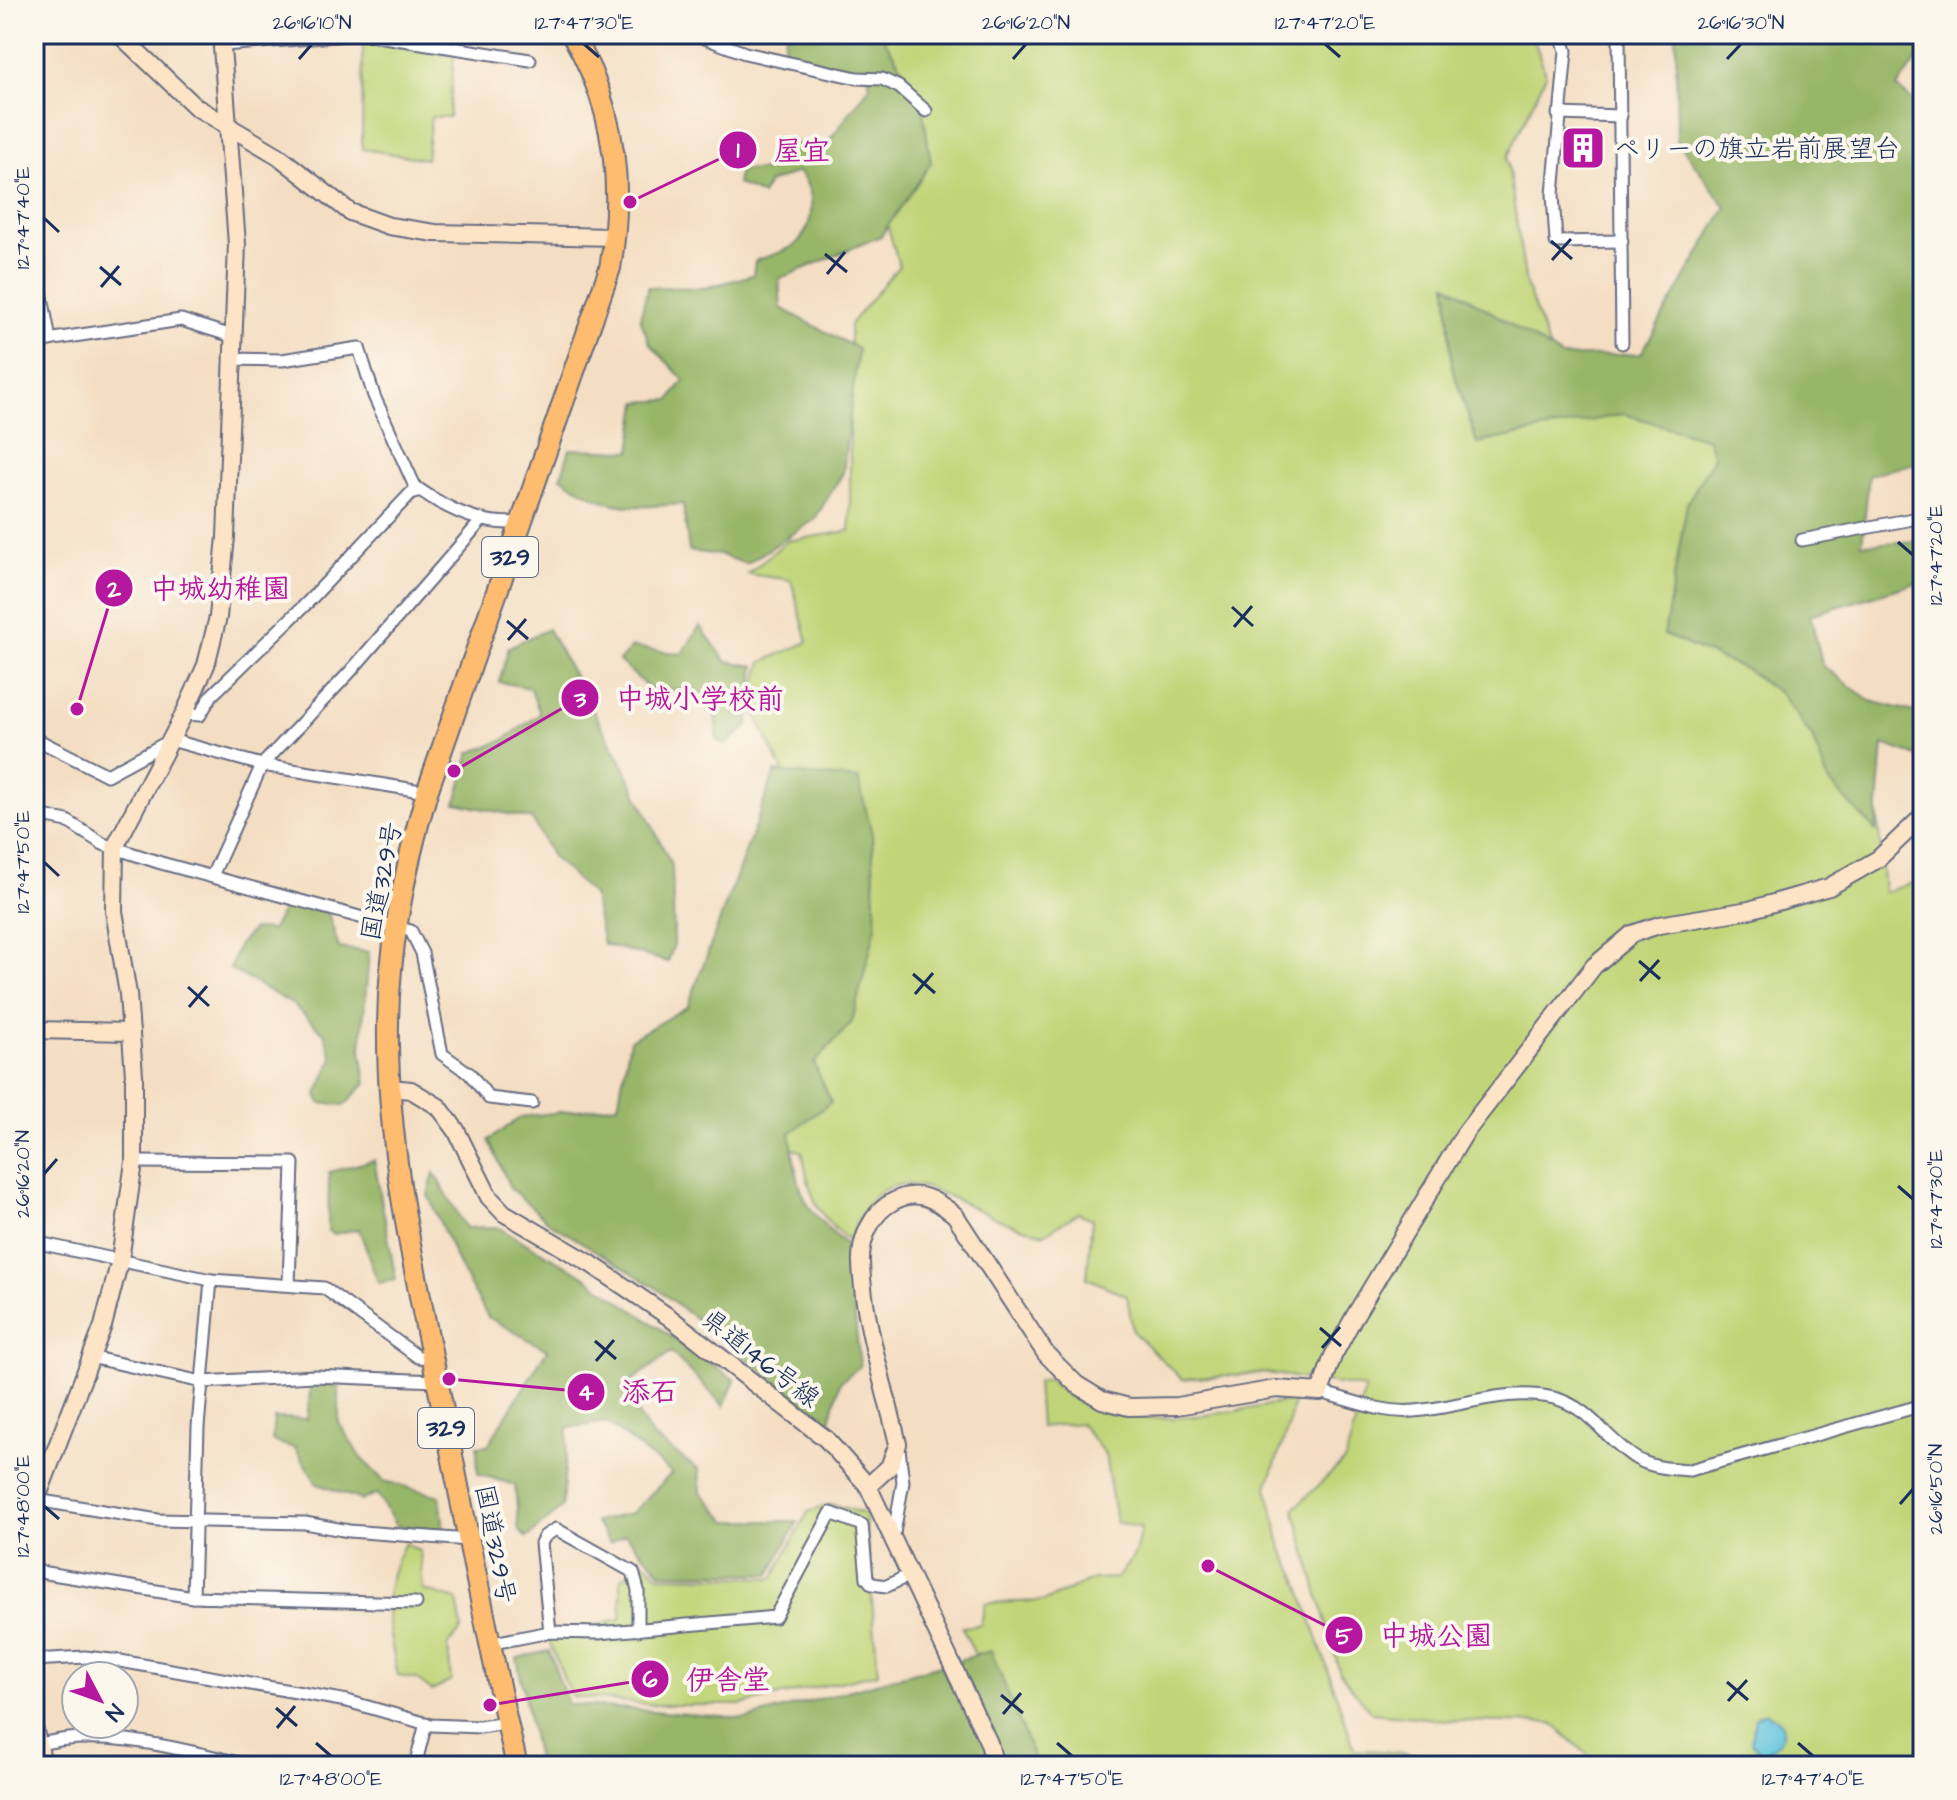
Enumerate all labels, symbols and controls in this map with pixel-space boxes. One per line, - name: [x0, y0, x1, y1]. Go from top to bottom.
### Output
- text: 26°16'10"N: [272, 9, 352, 37]
- text: 127°47'30"E: [534, 9, 634, 37]
- text: 26°16'20"N: [982, 9, 1070, 37]
- text: 127°47'20"E: [1275, 9, 1375, 37]
- text: 26°16'30"N: [1698, 9, 1784, 37]
- callout: 屋宜: [718, 124, 846, 176]
- building icon: ペリーの旗立岩前展望台: [1559, 124, 1607, 172]
- place label: ペリーの旗立岩前展望台: [1614, 131, 1900, 167]
- text: 屋宜: [774, 132, 830, 171]
- text: 1: [736, 134, 740, 168]
- text: 127°47'40"E: [9, 167, 37, 269]
- text: 127°47'20"E: [1922, 505, 1950, 605]
- road number: 329: [482, 537, 538, 577]
- callout: 中城幼稚園: [94, 562, 306, 614]
- text: 中城幼稚園: [150, 570, 290, 609]
- text: 2: [106, 573, 121, 607]
- callout: 中城小学校前: [560, 672, 800, 724]
- text: 中城小学校前: [616, 680, 784, 719]
- text: 3: [573, 683, 587, 717]
- text: 127°47'50"E: [9, 810, 37, 914]
- street label: 国道329号: [353, 818, 411, 944]
- text: 26°16'20"N: [9, 1130, 37, 1218]
- text: 127°47'30"E: [1922, 1149, 1950, 1249]
- street label: 県道146号線: [694, 1301, 827, 1416]
- callout: 添石: [566, 1366, 694, 1418]
- text: 添石: [622, 1373, 678, 1412]
- text: 4: [578, 1376, 595, 1410]
- road number: 329: [418, 1408, 474, 1448]
- text: 26°16'50"N: [1922, 1444, 1950, 1534]
- text: 127°48'00"E: [9, 1455, 37, 1557]
- street label: 国道329号: [466, 1481, 524, 1607]
- callout: 中城公園: [1324, 1609, 1508, 1661]
- text: 中城公園: [1380, 1617, 1492, 1656]
- text: 5: [1336, 1620, 1354, 1654]
- callout: 伊舎堂: [630, 1653, 786, 1705]
- north arrow: [60, 1660, 140, 1740]
- text: 伊舎堂: [686, 1661, 770, 1700]
- text: 6: [642, 1663, 658, 1697]
- text: N: [98, 1697, 130, 1728]
- text: 127°48'00"E: [280, 1765, 382, 1793]
- text: 127°47'50"E: [1020, 1765, 1124, 1793]
- text: 127°47'40"E: [1762, 1765, 1864, 1793]

